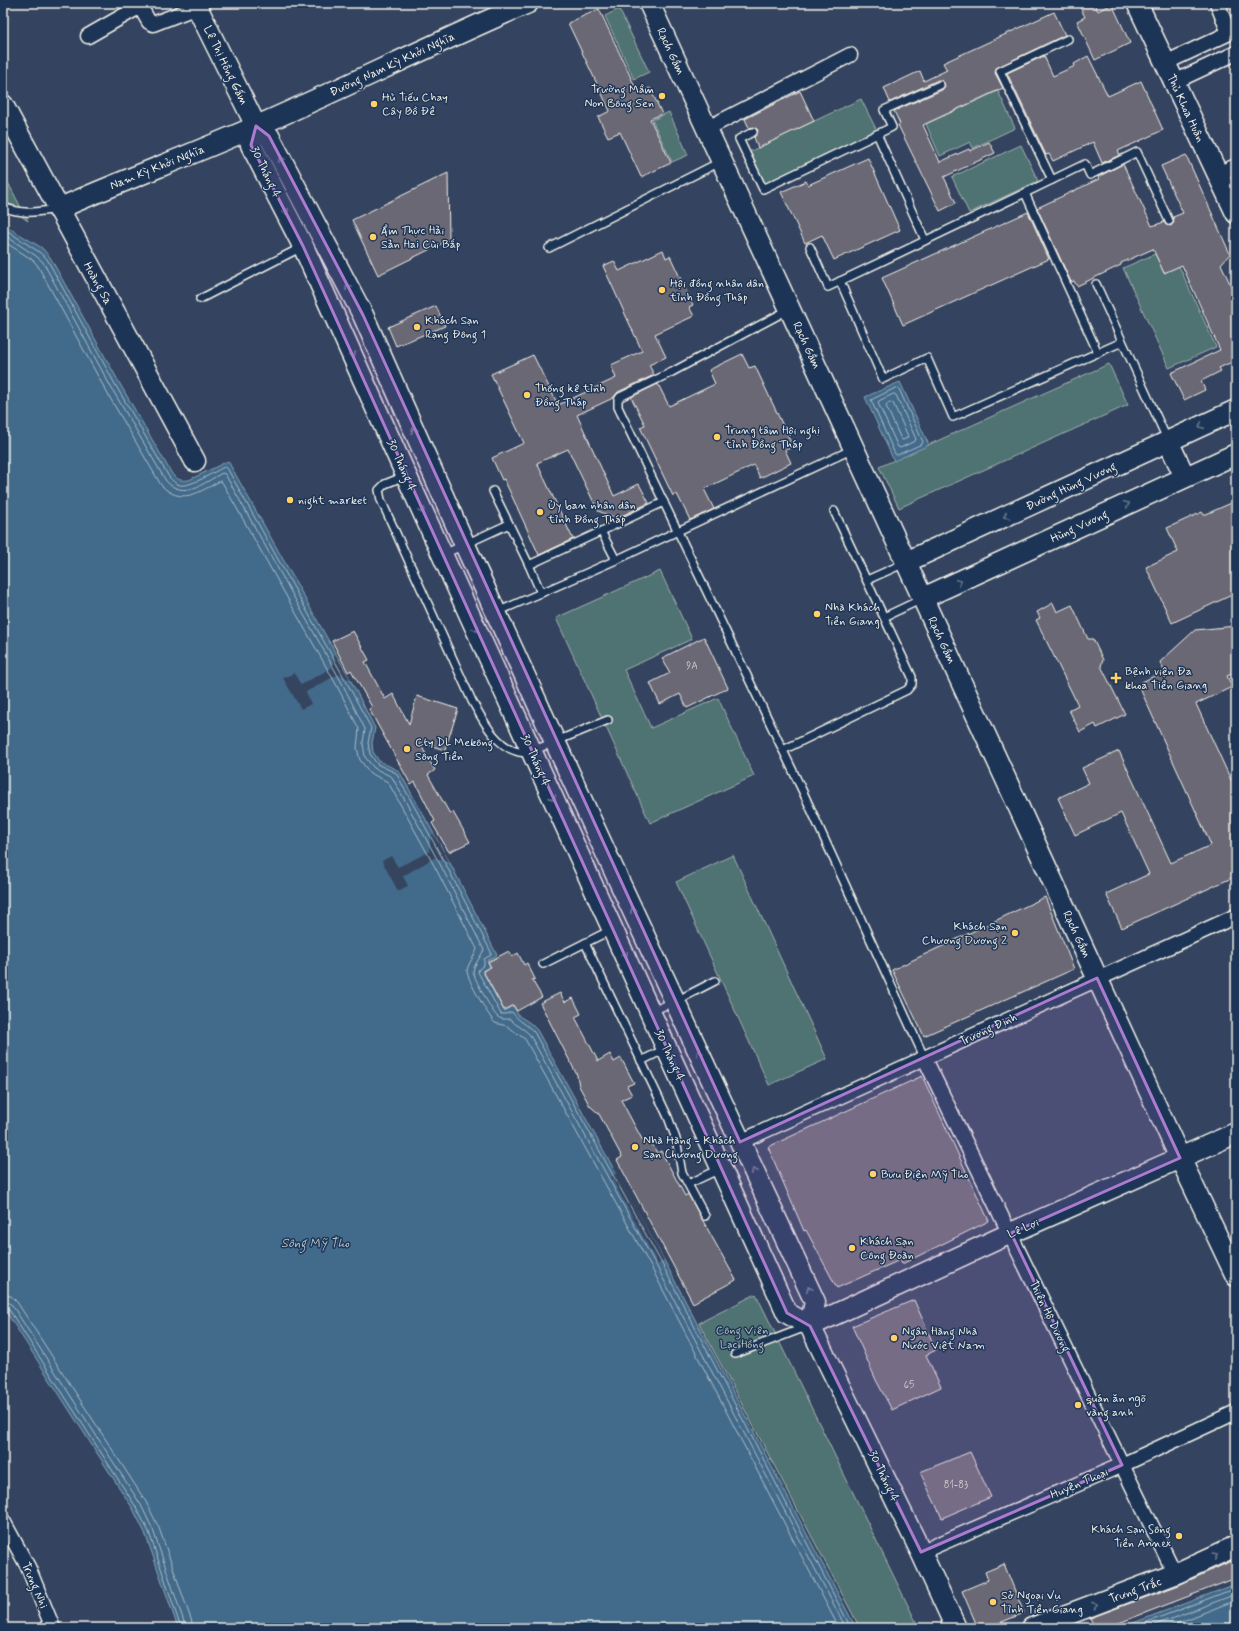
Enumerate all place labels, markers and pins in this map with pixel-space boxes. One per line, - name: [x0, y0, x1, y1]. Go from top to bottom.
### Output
- place label: Trường Mầm Non Bông Sen: [585, 82, 654, 113]
- place label: Hủ Tiếu Chay Cây Bồ Đề: [382, 90, 448, 120]
- marker: Trường Mầm Non Bông Sen: [657, 91, 667, 101]
- marker: Hủ Tiếu Chay Cây Bồ Đề: [369, 99, 379, 109]
- place label: Ẩm Thực Hải Sản Hai Cùi Bắp: [381, 223, 461, 253]
- marker: Ẩm Thực Hải Sản Hai Cùi Bắp: [368, 232, 378, 242]
- place label: Hội đồng nhân dân tỉnh Đồng Tháp: [669, 276, 764, 307]
- marker: Hội đồng nhân dân tỉnh Đồng Tháp: [657, 285, 667, 295]
- place label: Khách Sạn Rạng Đông 1: [425, 313, 486, 344]
- marker: Khách Sạn Rạng Đông 1: [412, 322, 422, 332]
- place label: Thống kê tỉnh Đồng Tháp: [535, 381, 605, 412]
- marker: Thống kê tỉnh Đồng Tháp: [522, 390, 532, 400]
- place label: Trung tâm Hội nghị tỉnh Đồng Tháp: [724, 423, 820, 454]
- marker: Trung tâm Hội nghị tỉnh Đồng Tháp: [712, 432, 722, 442]
- place label: night market: [298, 493, 367, 510]
- marker: night market: [285, 495, 295, 505]
- place label: Ủy ban nhân dân tỉnh Đồng Tháp: [547, 498, 636, 529]
- marker: Ủy ban nhân dân tỉnh Đồng Tháp: [535, 507, 545, 517]
- place label: Nhà Khách Tiền Giang: [825, 600, 881, 630]
- marker: Nhà Khách Tiền Giang: [812, 609, 822, 619]
- place label: Bệnh viện Đa khoa Tiền Giang: [1125, 664, 1207, 694]
- marker: Bệnh viện Đa khoa Tiền Giang: [1110, 672, 1122, 684]
- place label: Cty DL Mekông Sông Tiền: [415, 735, 493, 766]
- marker: Cty DL Mekông Sông Tiền: [402, 744, 412, 754]
- place label: Khách Sạn Chương Dương 2: [922, 919, 1007, 950]
- marker: Khách Sạn Chương Dương 2: [1010, 928, 1020, 938]
- place label: Nhà Hàng - Khách Sạn Chương Dương: [643, 1133, 739, 1164]
- marker: Nhà Hàng - Khách Sạn Chương Dương: [630, 1142, 640, 1152]
- place label: Bưu Điện Mỹ Tho: [881, 1167, 969, 1183]
- marker: Bưu Điện Mỹ Tho: [868, 1169, 878, 1179]
- place label: Khách Sạn Công Đoàn: [860, 1234, 914, 1265]
- marker: Khách Sạn Công Đoàn: [847, 1243, 857, 1253]
- place label: Ngân Hàng Nhà Nước Việt Nam: [902, 1324, 985, 1354]
- marker: Ngân Hàng Nhà Nước Việt Nam: [889, 1333, 899, 1343]
- place label: quán ăn ngõ vàng anh: [1086, 1391, 1146, 1422]
- marker: quán ăn ngõ vàng anh: [1073, 1400, 1083, 1410]
- place label: Khách Sạn Sông Tiền Annex: [1091, 1522, 1171, 1552]
- marker: Khách Sạn Sông Tiền Annex: [1174, 1531, 1184, 1541]
- place label: Sở Ngoại Vụ Tỉnh Tiền Giang: [1001, 1588, 1083, 1618]
- marker: Sở Ngoại Vụ Tỉnh Tiền Giang: [988, 1597, 998, 1607]

